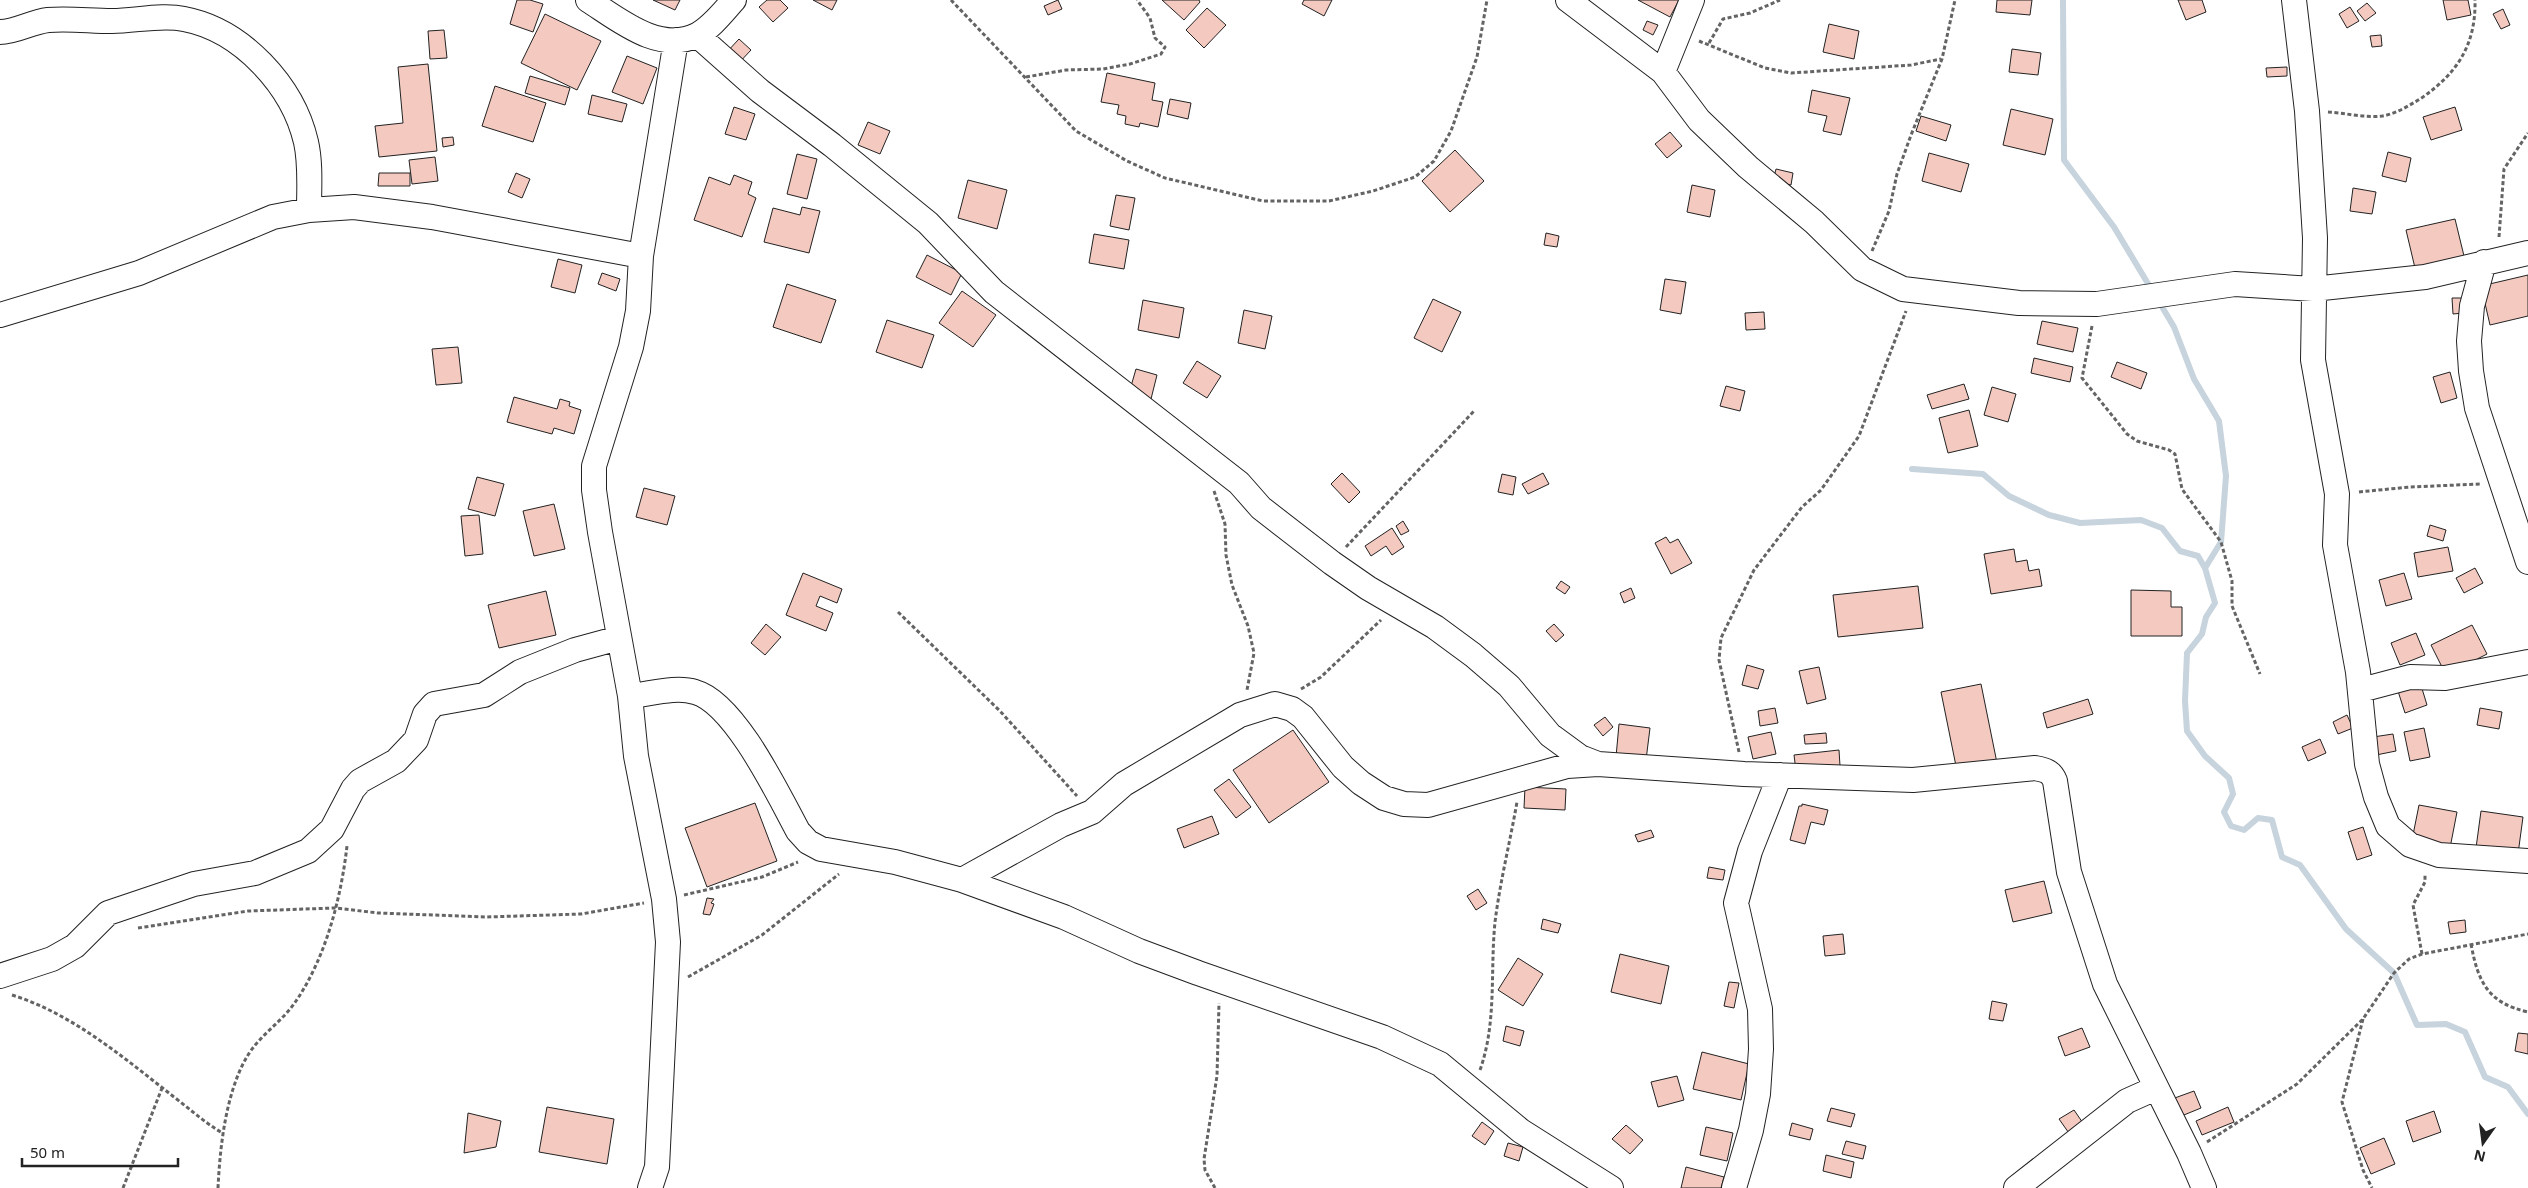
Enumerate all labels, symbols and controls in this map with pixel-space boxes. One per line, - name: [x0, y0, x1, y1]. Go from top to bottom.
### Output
- north arrow: [2458, 1118, 2508, 1168]
- scale bar: [22, 1136, 179, 1168]
- text: 50 m: [30, 1142, 65, 1162]
- text: N: [2472, 1146, 2488, 1167]

